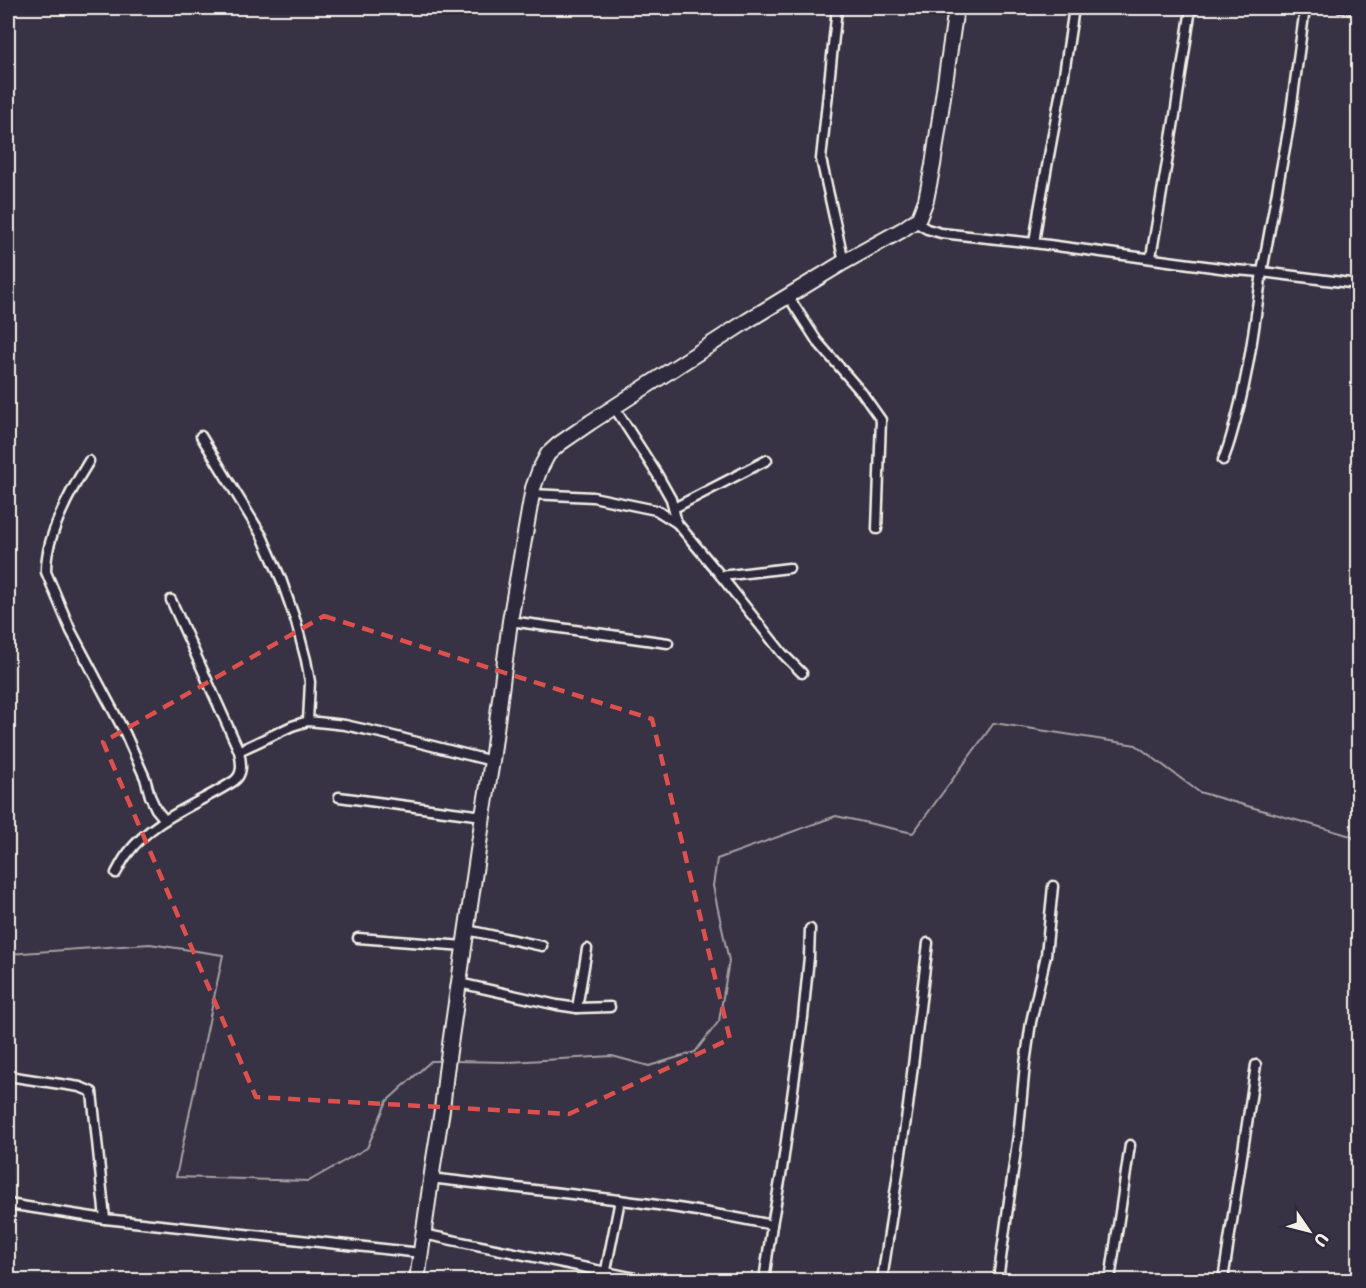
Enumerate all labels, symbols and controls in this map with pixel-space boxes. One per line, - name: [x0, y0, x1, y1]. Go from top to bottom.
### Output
- north arrow: [1279, 1201, 1339, 1261]
- text: U: [1309, 1228, 1335, 1252]

